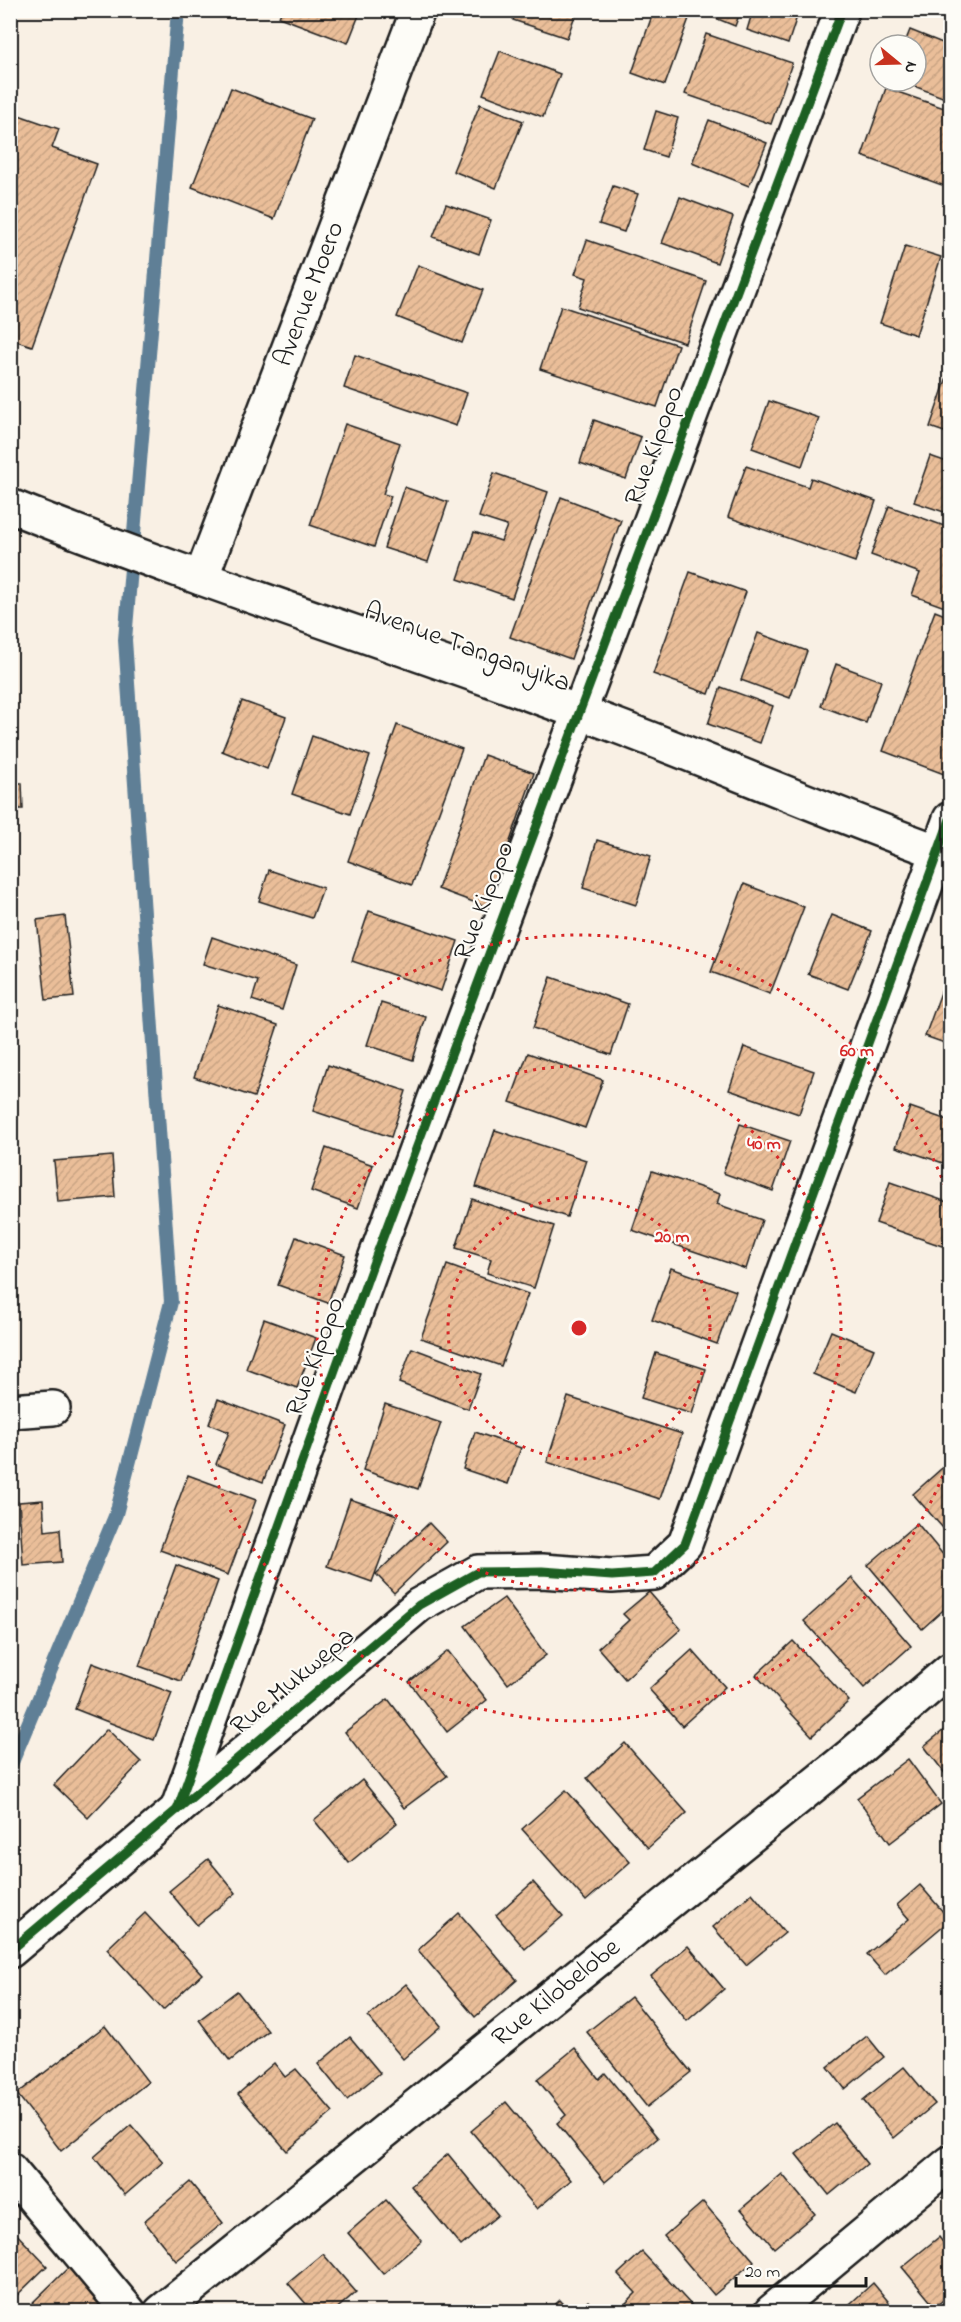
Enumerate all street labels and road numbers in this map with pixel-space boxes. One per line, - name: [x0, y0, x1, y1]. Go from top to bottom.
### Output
- street label: Avenue Moero: [264, 216, 355, 372]
- street label: Rue Kipopo: [615, 381, 695, 511]
- street label: Avenue Tanganyika: [358, 593, 576, 703]
- street label: Rue Kipopo: [444, 836, 526, 966]
- street label: Rue Kipopo: [276, 1292, 356, 1422]
- street label: Rue Mukwepa: [222, 1618, 364, 1746]
- street label: Rue Kilobelobe: [484, 1928, 630, 2057]

